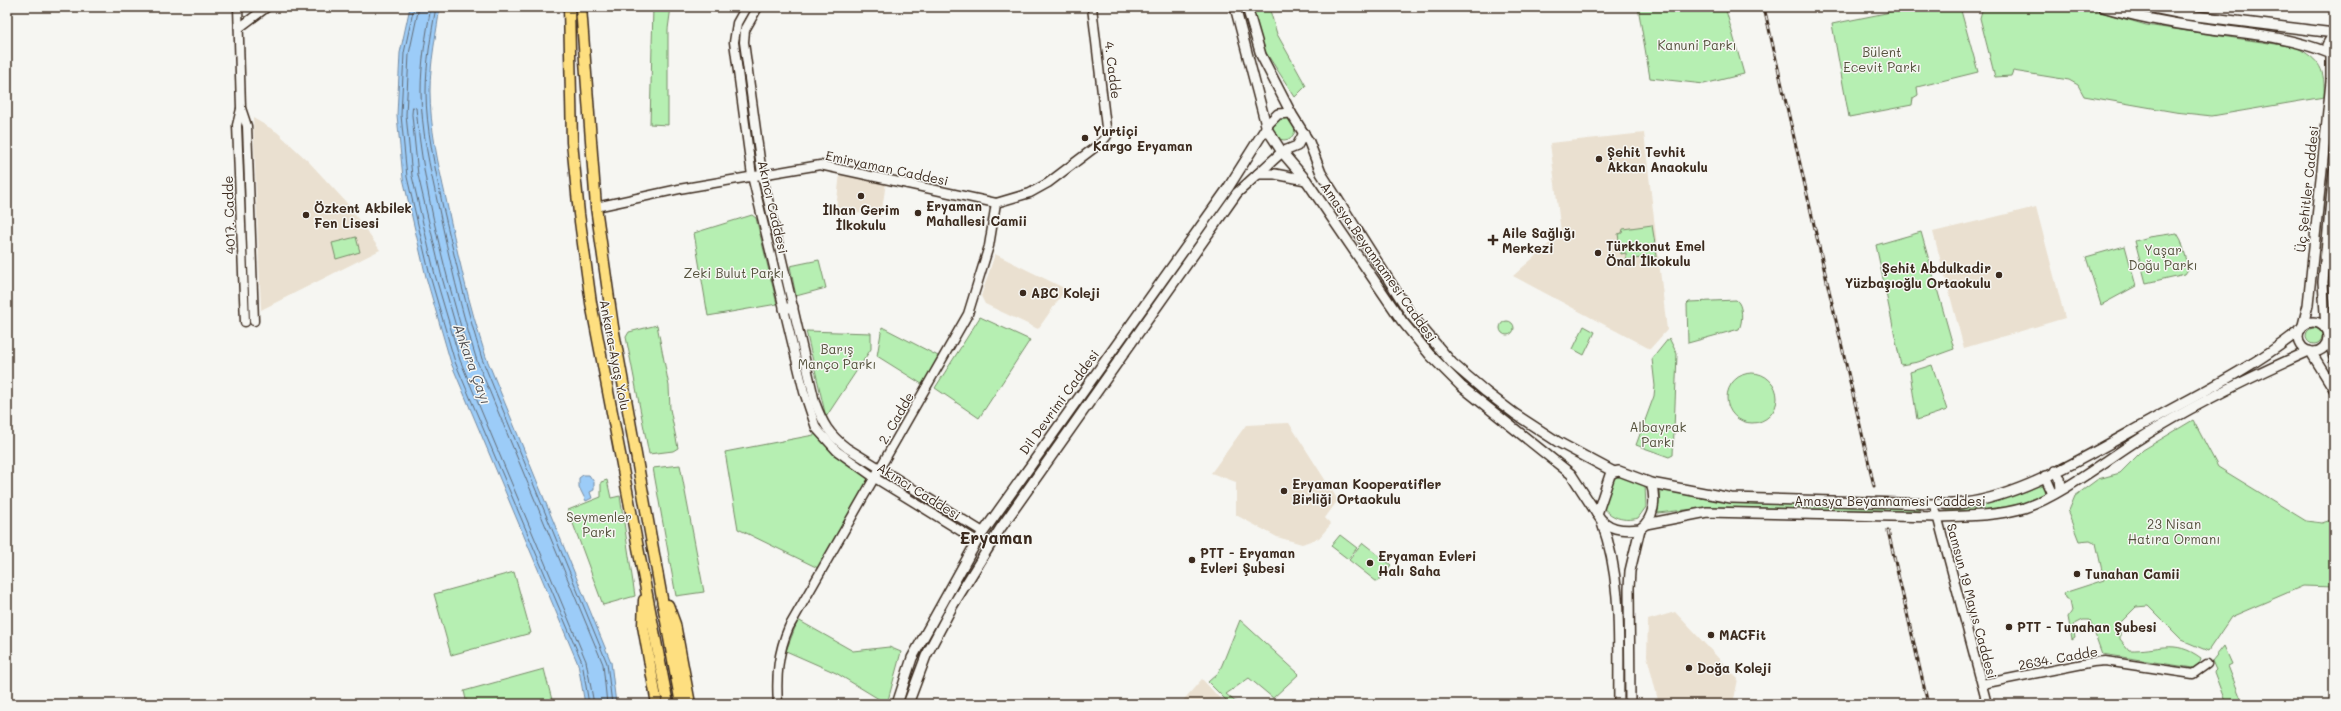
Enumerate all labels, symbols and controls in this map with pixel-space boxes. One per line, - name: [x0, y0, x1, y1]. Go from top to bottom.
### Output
- park label: Kanuni Parkı: [1657, 36, 1737, 53]
- street label: 4. Cadde: [1102, 40, 1125, 100]
- park label: Bülent Ecevit Parkı: [1843, 43, 1921, 75]
- place label: Yurtiçi Kargo Eryaman: [1093, 122, 1193, 155]
- street label: Üç Şehitler Caddesi: [2291, 125, 2322, 253]
- marker: Yurtiçi Kargo Eryaman: [1080, 133, 1090, 143]
- place label: Şehit Tevhit Akkan Anaokulu: [1607, 143, 1708, 175]
- street label: Emiryaman Caddesi: [824, 146, 950, 189]
- marker: Şehit Tevhit Akkan Anaokulu: [1594, 154, 1604, 164]
- street label: Akıncı Caddesi: [754, 159, 792, 255]
- street label: 4017. Cadde: [219, 175, 238, 255]
- street label: Amasya Beyannamesi Caddesi: [1318, 178, 1441, 345]
- marker: İlhan Gerim İlkokulu: [856, 191, 866, 201]
- place label: Eryaman Mahallesi Camii: [926, 197, 1027, 229]
- place label: Özkent Akbilek Fen Lisesi: [314, 199, 412, 231]
- place label: İlhan Gerim İlkokulu: [822, 201, 900, 233]
- marker: Eryaman Mahallesi Camii: [913, 208, 923, 218]
- marker: Özkent Akbilek Fen Lisesi: [301, 210, 311, 220]
- place label: Aile Sağlığı Merkezi: [1502, 224, 1576, 256]
- marker: Aile Sağlığı Merkezi: [1487, 234, 1499, 246]
- place label: Türkkonut Emel Önal İlkokulu: [1606, 237, 1705, 269]
- park label: Yaşar Doğu Parkı: [2128, 241, 2198, 273]
- marker: Türkkonut Emel Önal İlkokulu: [1593, 248, 1603, 258]
- place label: Şehit Abdulkadir Yüzbaşıoğlu Ortaokulu: [1845, 259, 1991, 293]
- park label: Zeki Bulut Parkı: [684, 264, 784, 281]
- marker: Şehit Abdulkadir Yüzbaşıoğlu Ortaokulu: [1994, 270, 2004, 280]
- place label: ABC Koleji: [1031, 284, 1100, 301]
- marker: ABC Koleji: [1018, 288, 1028, 298]
- street label: Ankara-Ayaş Yolu: [596, 298, 635, 412]
- water label: Ankara Çayı: [449, 321, 496, 407]
- park label: Barış Manço Parkı: [798, 340, 876, 372]
- street label: Dil Devrimi Caddesi: [1015, 346, 1102, 457]
- street label: 2. Cadde: [874, 389, 917, 447]
- park label: Albayrak Parkı: [1630, 418, 1687, 450]
- street label: Akıncı Caddesi: [874, 458, 964, 523]
- place label: Eryaman Kooperatifler Birliği Ortaokulu: [1292, 475, 1442, 507]
- marker: Eryaman Kooperatifler Birliği Ortaokulu: [1279, 486, 1289, 496]
- street label: Amasya Beyannamesi Caddesi: [1794, 492, 1986, 509]
- park label: Seymenler Parkı: [566, 508, 632, 540]
- park label: 23 Nisan Hatıra Ormanı: [2128, 515, 2220, 547]
- street label: Samsun 19 Mayıs Caddesi: [1944, 521, 2001, 680]
- district label: Eryaman: [959, 526, 1033, 549]
- place label: PTT - Eryaman Evleri Şubesi: [1200, 544, 1295, 576]
- place label: Eryaman Evleri Halı Saha: [1378, 547, 1476, 579]
- marker: PTT - Eryaman Evleri Şubesi: [1187, 555, 1197, 565]
- marker: Eryaman Evleri Halı Saha: [1365, 558, 1375, 568]
- place label: Tunahan Camii: [2085, 565, 2180, 582]
- marker: Tunahan Camii: [2072, 569, 2082, 579]
- place label: PTT - Tunahan Şubesi: [2017, 618, 2157, 635]
- marker: PTT - Tunahan Şubesi: [2004, 622, 2014, 632]
- place label: MACFit: [1719, 626, 1766, 643]
- marker: MACFit: [1706, 630, 1716, 640]
- street label: 2634. Cadde: [2017, 642, 2099, 673]
- place label: Doğa Koleji: [1697, 659, 1772, 676]
- marker: Doğa Koleji: [1684, 663, 1694, 673]

